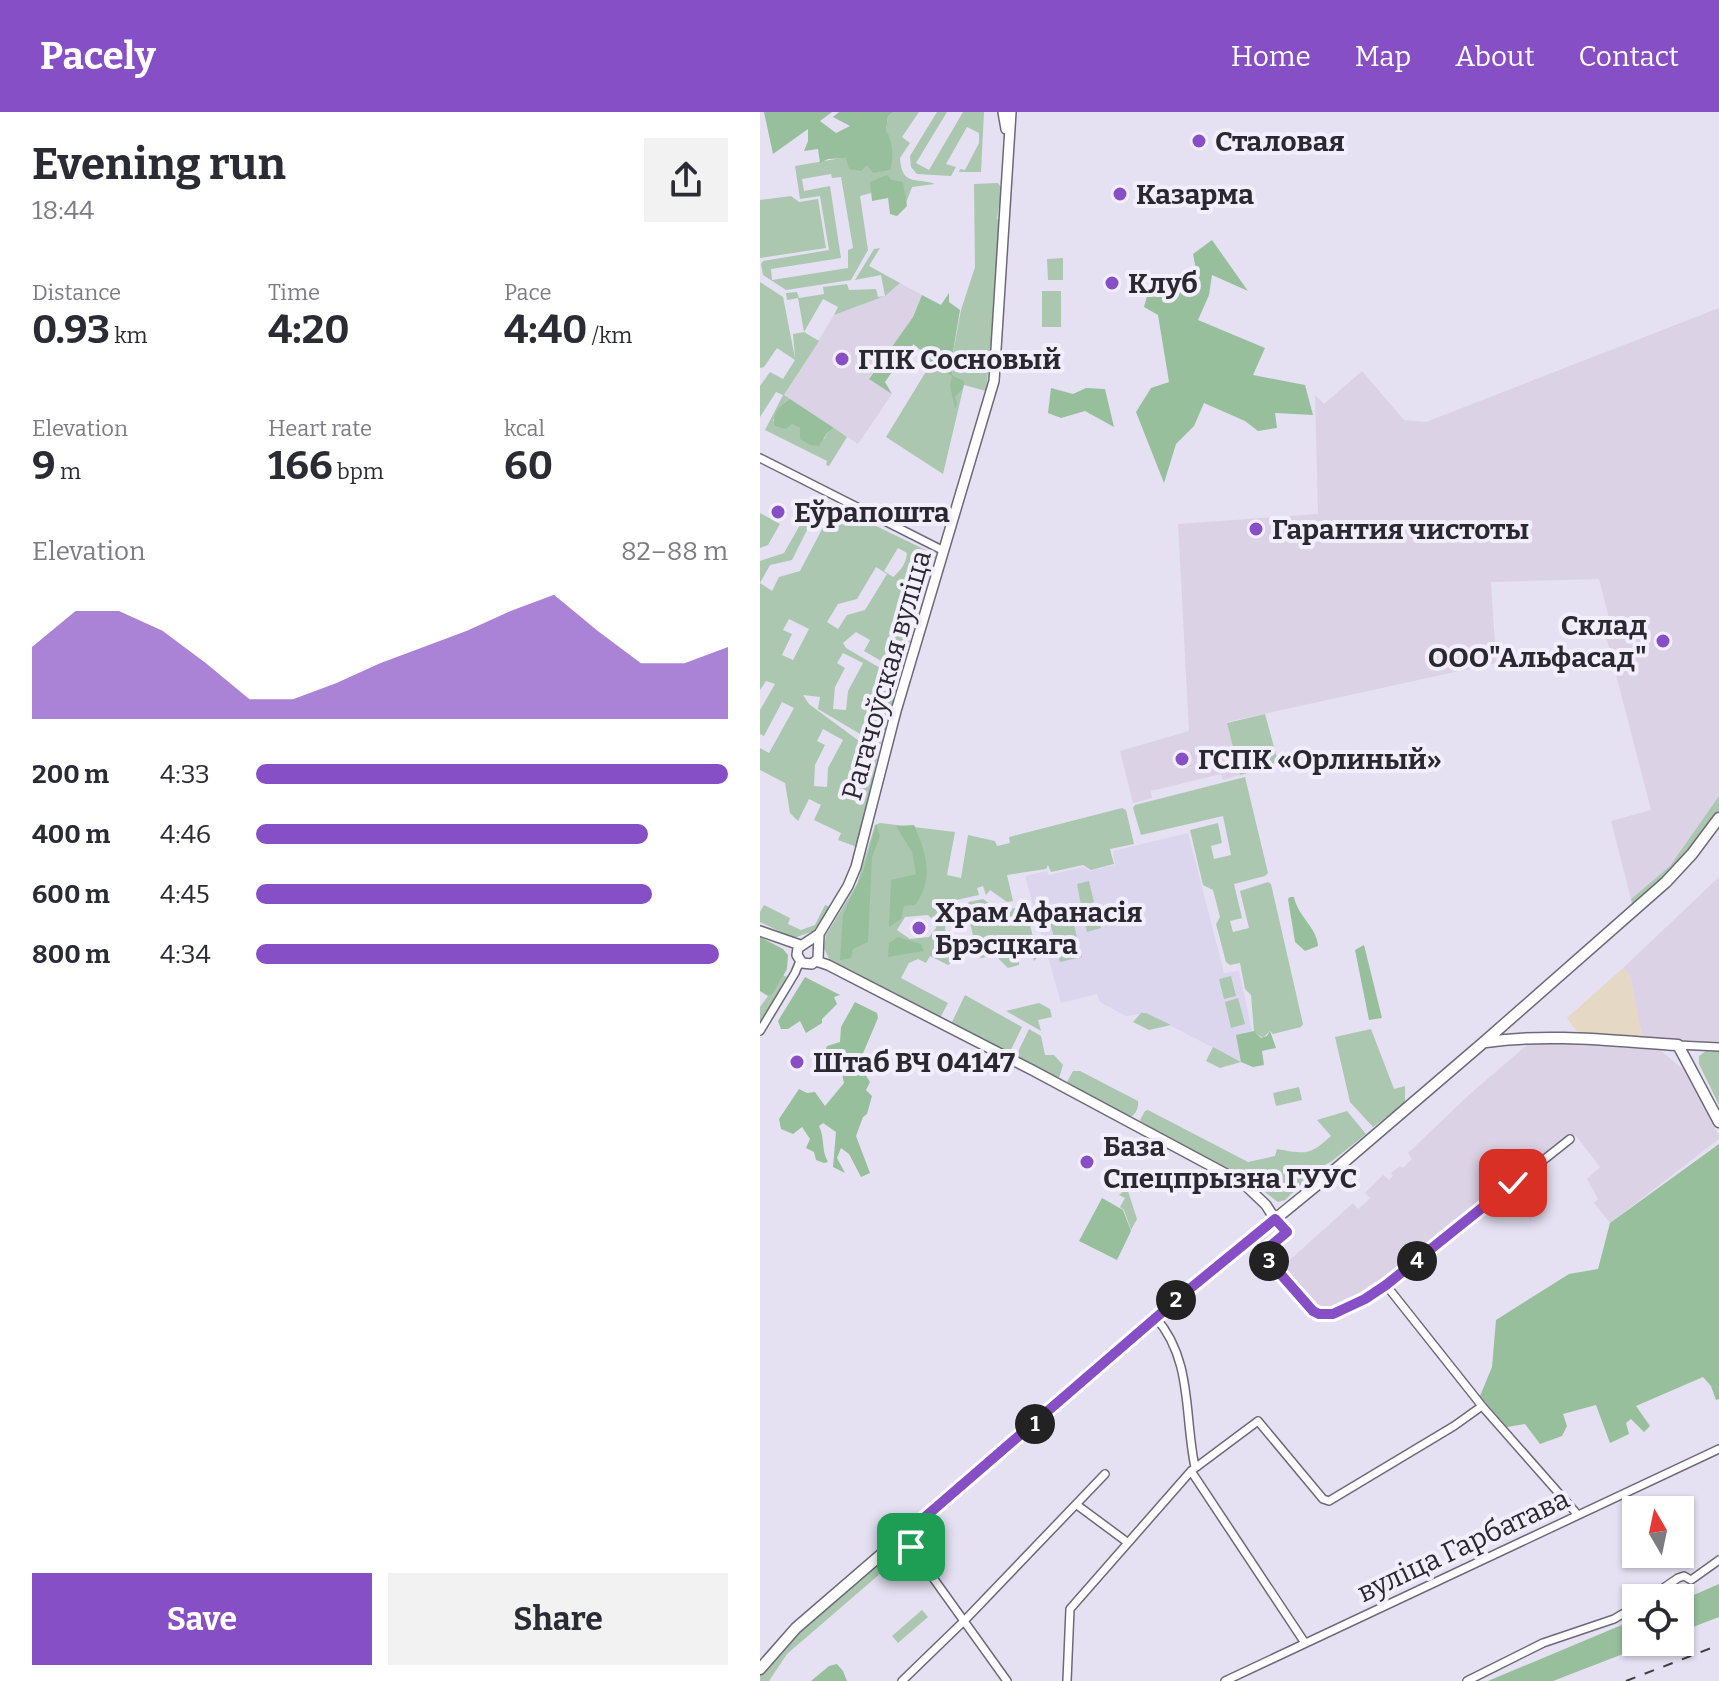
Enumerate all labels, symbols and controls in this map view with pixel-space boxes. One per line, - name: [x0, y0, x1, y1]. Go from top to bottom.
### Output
- text: Pacely: [40, 33, 156, 79]
- text: Home: [1231, 40, 1311, 73]
- text: Map: [1355, 40, 1411, 73]
- text: About: [1455, 40, 1535, 73]
- text: Contact: [1579, 40, 1679, 73]
- place label: Сталовая: [1215, 125, 1345, 158]
- marker: Сталовая: [1190, 132, 1208, 150]
- text: Evening run: [32, 138, 286, 191]
- button: share: [644, 138, 728, 222]
- place label: Казарма: [1136, 178, 1254, 211]
- marker: Казарма: [1111, 185, 1129, 203]
- text: 18:44: [32, 195, 94, 226]
- place label: Клуб: [1128, 267, 1198, 300]
- marker: Клуб: [1103, 274, 1121, 292]
- text: Distance: [32, 279, 121, 306]
- text: Time: [268, 279, 320, 306]
- text: Pace: [504, 279, 552, 306]
- text: 0.93: [32, 306, 110, 354]
- text: 4:20: [268, 306, 350, 354]
- text: 4:40: [504, 306, 587, 354]
- text: km: [110, 322, 147, 349]
- text: /km: [587, 322, 632, 349]
- place label: ГПК Сосновый: [858, 343, 1061, 376]
- marker: ГПК Сосновый: [833, 350, 851, 368]
- text: Elevation: [32, 415, 128, 442]
- text: Heart rate: [268, 415, 372, 442]
- text: kcal: [504, 415, 545, 442]
- text: 9: [32, 442, 56, 490]
- text: 166: [268, 442, 333, 490]
- text: 60: [504, 442, 553, 490]
- text: m: [56, 458, 81, 485]
- text: bpm: [333, 458, 384, 485]
- place label: Еўрапошта: [794, 496, 950, 529]
- marker: Еўрапошта: [769, 503, 787, 521]
- place label: Гарантия чистоты: [1272, 513, 1529, 546]
- marker: Гарантия чистоты: [1247, 520, 1265, 538]
- text: Elevation: [32, 536, 145, 567]
- text: 82–88 m: [621, 536, 728, 567]
- street label: Рагачоўская вуліца: [835, 546, 938, 804]
- place label: Склад ООО"Альфасад": [1428, 609, 1647, 674]
- marker: Склад ООО"Альфасад": [1654, 632, 1672, 650]
- place label: ГСПК «Орлиный»: [1198, 743, 1442, 776]
- marker: ГСПК «Орлиный»: [1173, 750, 1191, 768]
- text: 200 m: [32, 759, 109, 790]
- text: 4:33: [160, 759, 210, 790]
- text: 400 m: [32, 819, 110, 850]
- text: 4:46: [160, 819, 211, 850]
- text: 600 m: [32, 879, 110, 910]
- text: 4:45: [160, 879, 210, 910]
- place label: Храм Афанасія Брэсцкага: [935, 896, 1143, 961]
- marker: Храм Афанасія Брэсцкага: [910, 919, 928, 937]
- text: 800 m: [32, 939, 110, 970]
- text: 4:34: [160, 939, 211, 970]
- place label: Штаб ВЧ 04147: [813, 1046, 1015, 1079]
- marker: Штаб ВЧ 04147: [788, 1053, 806, 1071]
- place label: База Спецпрызна ГУУС: [1103, 1130, 1357, 1195]
- pin: [1479, 1149, 1547, 1217]
- marker: База Спецпрызна ГУУС: [1078, 1153, 1096, 1171]
- icon: check: [1491, 1161, 1535, 1205]
- pin: 3: [1249, 1241, 1289, 1281]
- pin: 4: [1397, 1241, 1437, 1281]
- text: 3: [1263, 1247, 1275, 1274]
- text: 4: [1410, 1247, 1424, 1274]
- pin: 2: [1156, 1280, 1196, 1320]
- text: 2: [1170, 1286, 1182, 1313]
- pin: 1: [1015, 1404, 1055, 1444]
- text: 1: [1030, 1410, 1040, 1437]
- street label: вуліца Гарбатава: [1352, 1482, 1574, 1609]
- north arrow: [1622, 1496, 1694, 1568]
- map controls: [1622, 1496, 1694, 1656]
- pin: [877, 1513, 945, 1581]
- icon: arrive: [889, 1525, 933, 1569]
- button: Save: [32, 1573, 372, 1665]
- button: Share: [388, 1573, 728, 1665]
- button: locate: [1622, 1584, 1694, 1656]

